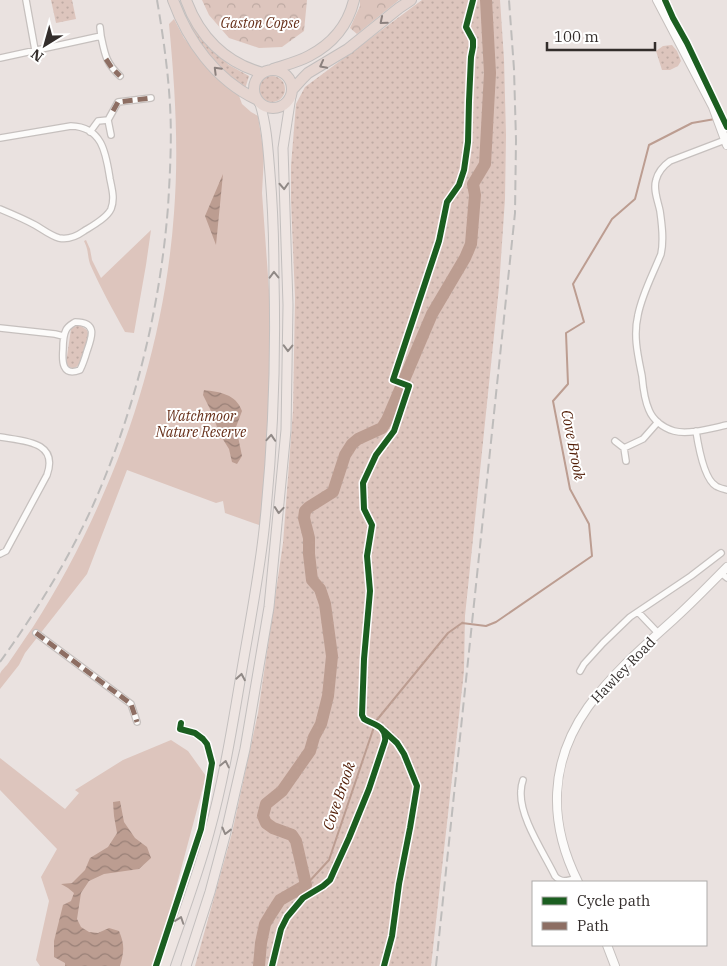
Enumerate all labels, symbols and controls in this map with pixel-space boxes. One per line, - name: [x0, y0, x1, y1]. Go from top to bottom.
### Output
- park label: Gaston Copse: [221, 14, 300, 32]
- one-way arrow: [380, 15, 389, 24]
- north arrow: [20, 20, 70, 70]
- scale bar: [547, 20, 654, 52]
- text: 100 m: [554, 27, 599, 46]
- text: N: [27, 45, 47, 66]
- one-way arrow: [319, 59, 328, 69]
- one-way arrow: [214, 67, 223, 76]
- one-way arrow: [278, 182, 289, 190]
- one-way arrow: [269, 271, 280, 279]
- one-way arrow: [282, 344, 293, 352]
- park label: Watchmoor Nature Reserve: [155, 407, 247, 441]
- water label: Cove Brook: [557, 408, 590, 482]
- one-way arrow: [266, 433, 277, 441]
- one-way arrow: [274, 506, 285, 514]
- street label: Hawley Road: [587, 633, 659, 707]
- one-way arrow: [235, 672, 245, 681]
- one-way arrow: [219, 759, 229, 768]
- water label: Cove Brook: [318, 759, 359, 833]
- one-way arrow: [221, 826, 232, 835]
- legend: [532, 881, 707, 946]
- text: Cycle path: [577, 891, 650, 910]
- one-way arrow: [175, 916, 185, 925]
- text: Path: [577, 916, 609, 935]

